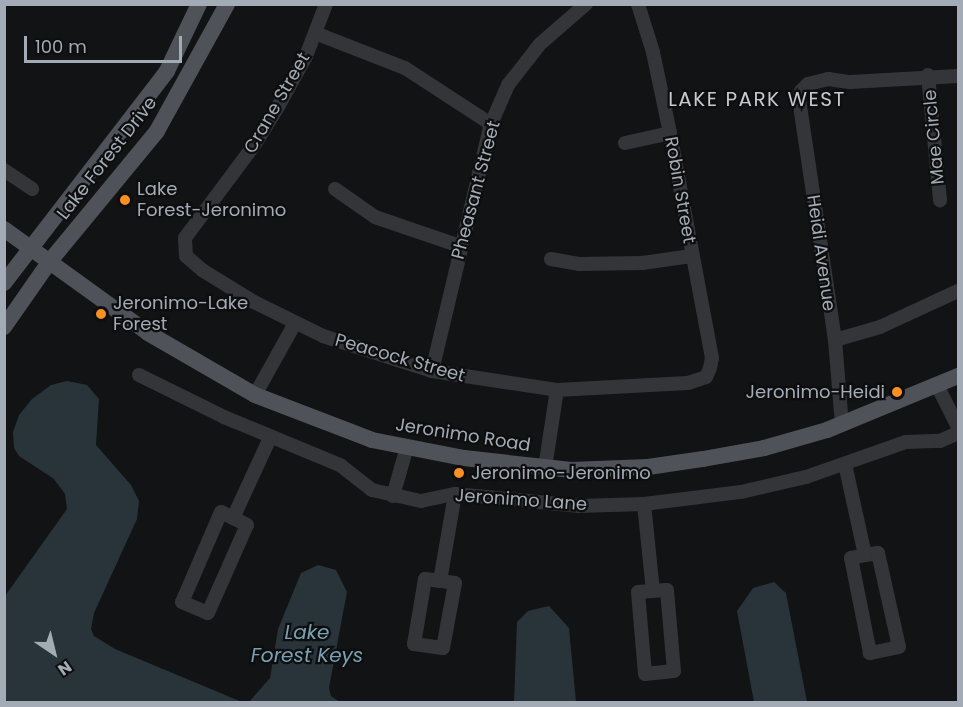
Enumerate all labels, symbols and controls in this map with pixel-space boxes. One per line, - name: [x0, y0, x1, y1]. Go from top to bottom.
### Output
- scale bar: [27, 24, 184, 62]
- text: 100 m: [35, 34, 87, 59]
- street label: Crane Street: [239, 49, 315, 157]
- district label: LAKE PARK WEST: [668, 87, 846, 111]
- street label: Mae Circle: [919, 89, 949, 185]
- street label: Lake Forest Drive: [52, 92, 162, 224]
- street label: Pheasant Street: [447, 118, 505, 262]
- street label: Robin Street: [660, 135, 700, 245]
- place label: Lake Forest-Jeronimo: [137, 179, 286, 222]
- marker: Lake Forest-Jeronimo: [118, 193, 132, 207]
- street label: Heidi Avenue: [802, 194, 840, 312]
- place label: Jeronimo-Lake Forest: [113, 293, 248, 336]
- marker: Jeronimo-Lake Forest: [94, 307, 108, 321]
- street label: Peacock Street: [333, 329, 467, 387]
- place label: Jeronimo-Heidi: [746, 381, 885, 403]
- marker: Jeronimo-Heidi: [890, 385, 904, 399]
- street label: Jeronimo Road: [394, 414, 532, 456]
- place label: Jeronimo-Jeronimo: [471, 462, 651, 484]
- marker: Jeronimo-Jeronimo: [452, 466, 466, 480]
- street label: Jeronimo Lane: [454, 485, 588, 515]
- water label: Lake Forest Keys: [251, 620, 363, 667]
- north arrow: [24, 623, 84, 683]
- text: N: [53, 655, 76, 681]

